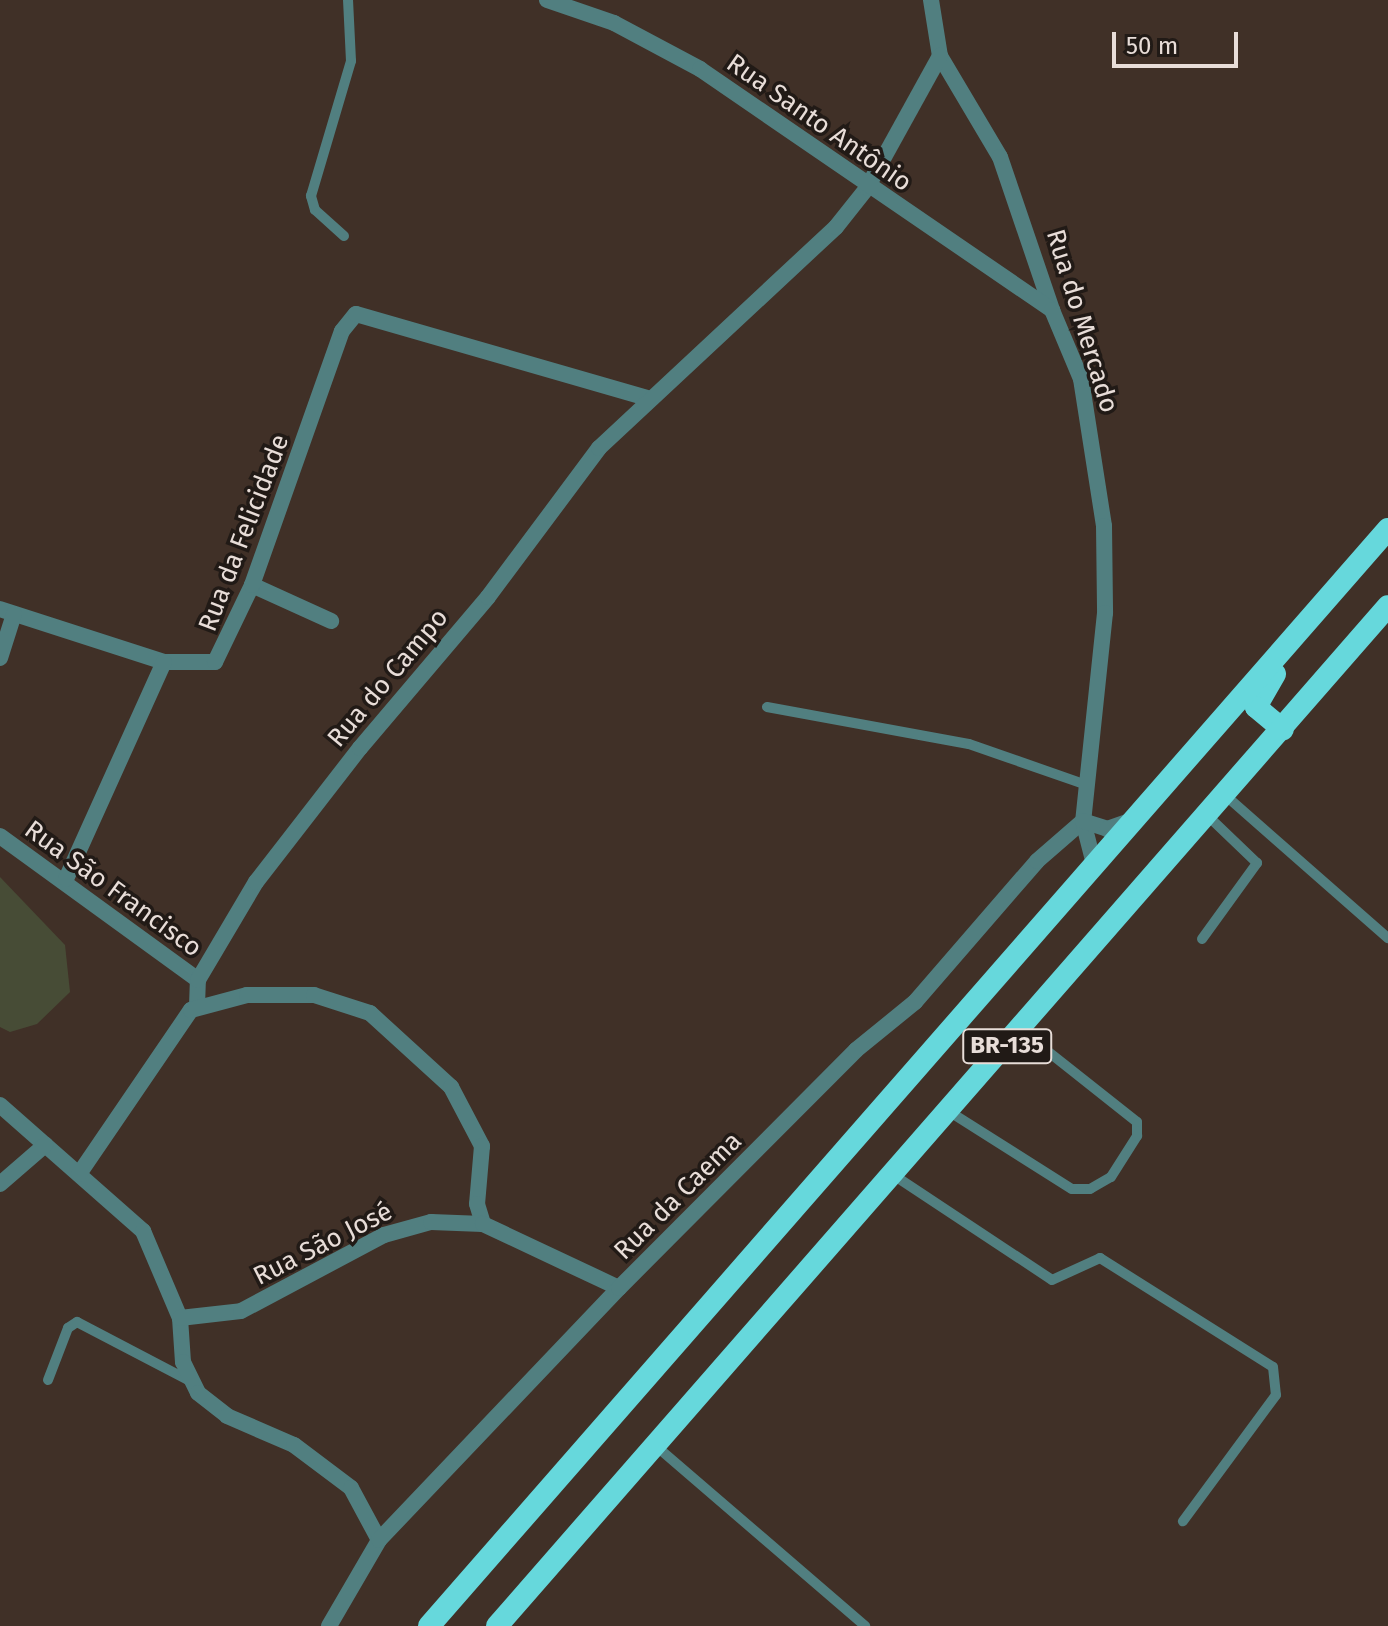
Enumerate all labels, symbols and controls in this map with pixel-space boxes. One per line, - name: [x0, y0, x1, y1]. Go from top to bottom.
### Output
- scale bar: [1116, 16, 1242, 66]
- text: 50 m: [1126, 32, 1178, 60]
- street label: Rua Santo Antônio: [721, 48, 917, 198]
- street label: Rua do Mercado: [1039, 225, 1125, 417]
- street label: Rua da Felicidade: [192, 430, 296, 636]
- street label: Rua do Campo: [321, 603, 455, 753]
- street label: Rua São Francisco: [18, 814, 208, 964]
- road number: BR-135: [961, 1026, 1053, 1066]
- street label: Rua da Caema: [608, 1126, 748, 1266]
- street label: Rua São José: [248, 1196, 398, 1292]

